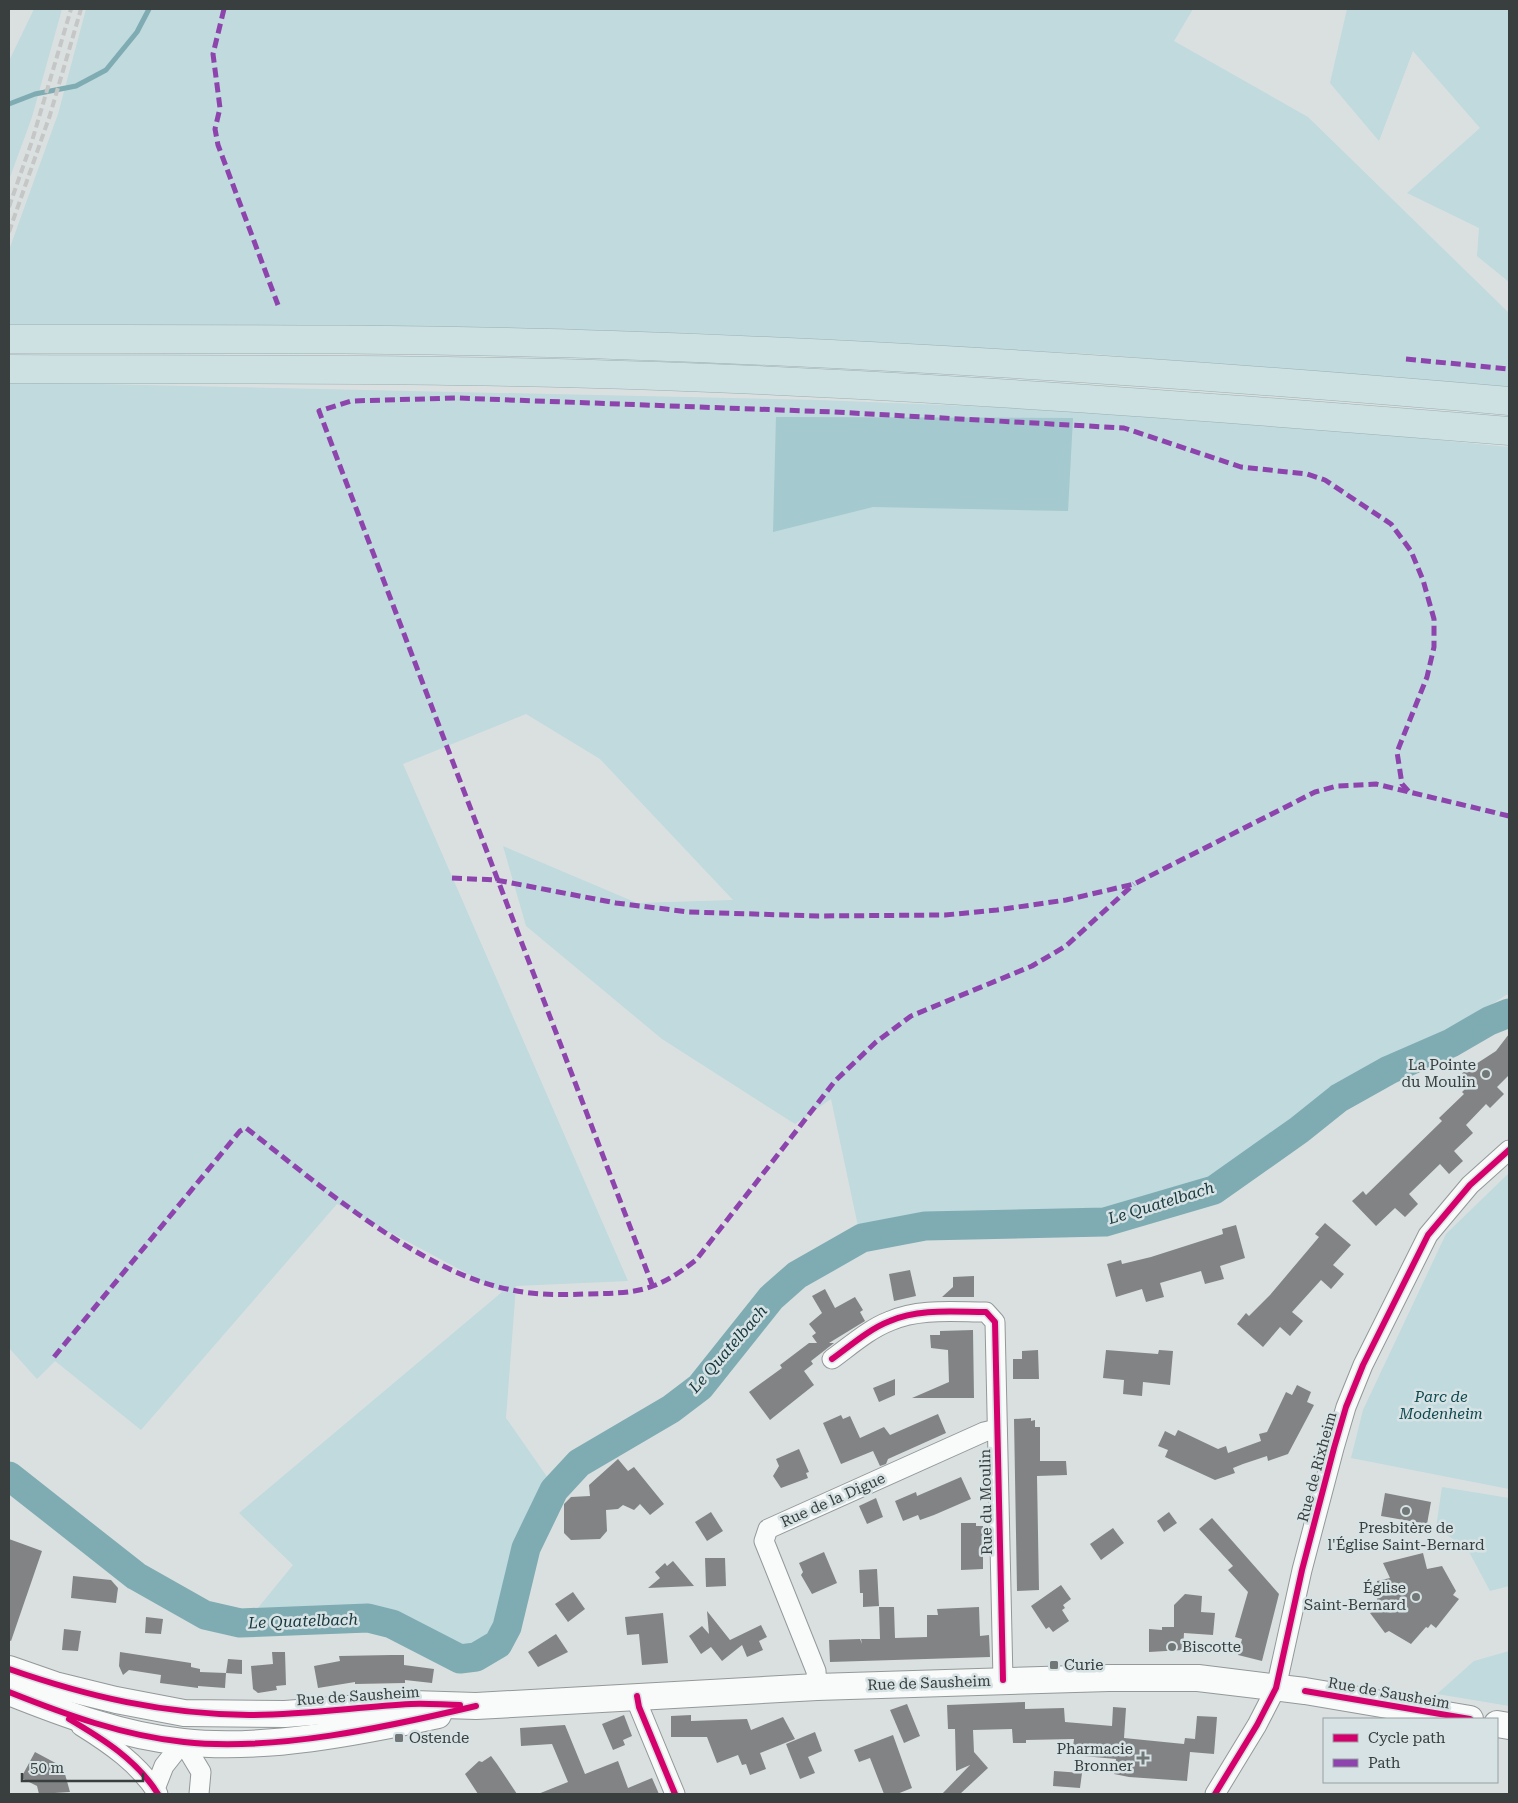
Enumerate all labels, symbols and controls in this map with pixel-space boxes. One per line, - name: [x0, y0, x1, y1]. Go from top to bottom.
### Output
- place label: La Pointe du Moulin: [1401, 1056, 1476, 1091]
- marker: La Pointe du Moulin: [1480, 1068, 1492, 1080]
- water label: Le Quatelbach: [1105, 1178, 1217, 1228]
- water label: Le Quatelbach: [684, 1301, 771, 1397]
- park label: Parc de Modenheim: [1398, 1388, 1483, 1423]
- street label: Rue de Rixheim: [1294, 1410, 1340, 1524]
- street label: Rue du Moulin: [976, 1448, 996, 1555]
- street label: Rue de la Digue: [778, 1469, 888, 1531]
- marker: Presbitère de l'Église Saint-Bernard: [1400, 1505, 1412, 1517]
- place label: Presbitère de l'Église Saint-Bernard: [1327, 1519, 1485, 1554]
- place label: Église Saint-Bernard: [1304, 1579, 1406, 1614]
- marker: Église Saint-Bernard: [1410, 1591, 1422, 1603]
- water label: Le Quatelbach: [247, 1610, 359, 1632]
- place label: Biscotte: [1182, 1638, 1241, 1656]
- marker: Biscotte: [1166, 1641, 1178, 1653]
- place label: Curie: [1064, 1656, 1103, 1674]
- marker: Curie: [1048, 1659, 1060, 1671]
- street label: Rue de Sausheim: [867, 1672, 991, 1694]
- street label: Rue de Sausheim: [1327, 1673, 1452, 1713]
- street label: Rue de Sausheim: [296, 1683, 421, 1709]
- legend: [1323, 1718, 1498, 1783]
- place label: Ostende: [409, 1729, 469, 1747]
- text: Cycle path: [1368, 1729, 1446, 1747]
- marker: Ostende: [393, 1732, 405, 1744]
- place label: Pharmacie Bronner: [1056, 1740, 1133, 1775]
- scale bar: [22, 1750, 144, 1782]
- marker: Pharmacie Bronner: [1137, 1752, 1149, 1764]
- text: Path: [1368, 1754, 1401, 1772]
- text: 50 m: [30, 1759, 65, 1777]

